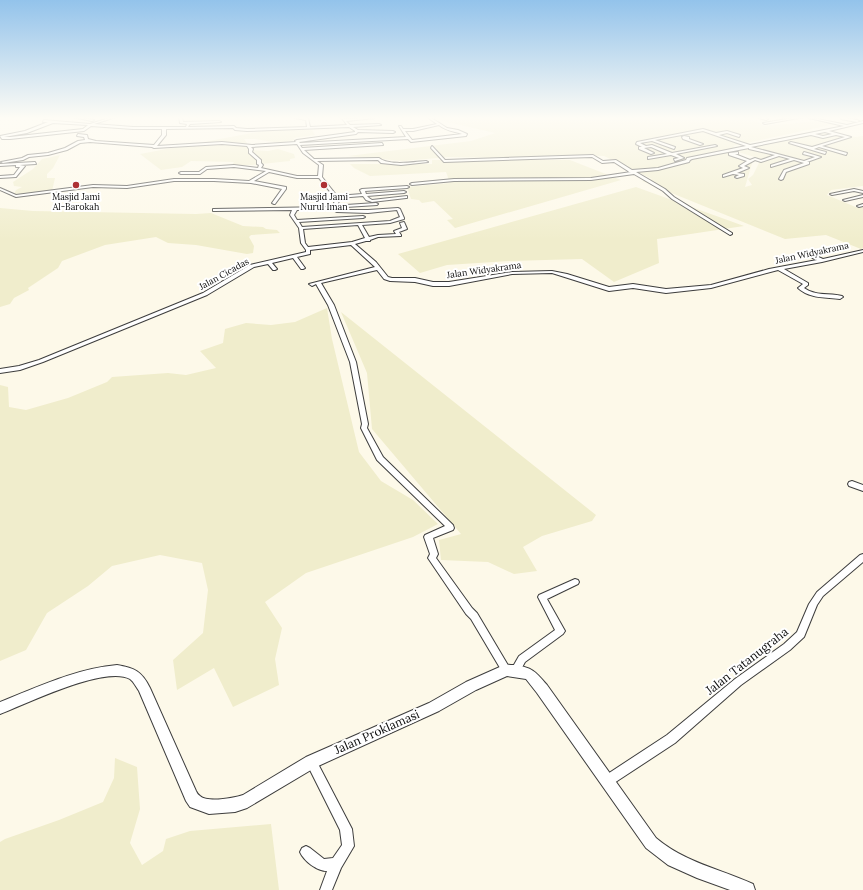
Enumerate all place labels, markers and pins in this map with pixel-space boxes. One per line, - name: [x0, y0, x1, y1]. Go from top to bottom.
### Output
- marker: Masjid Jami Al-Barokah: [71, 180, 81, 190]
- marker: Masjid Jami Nurul Iman: [319, 180, 329, 190]
- place label: Masjid Jami Al-Barokah: [52, 191, 101, 212]
- place label: Masjid Jami Nurul Iman: [300, 191, 349, 212]

